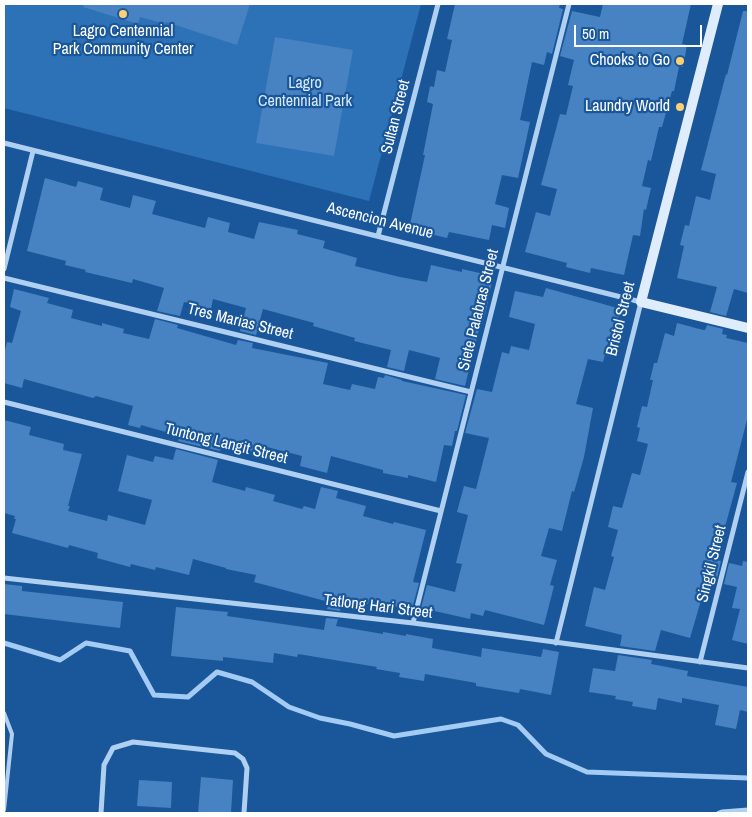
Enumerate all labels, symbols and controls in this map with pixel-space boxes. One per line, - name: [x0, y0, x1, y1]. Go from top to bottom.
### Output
- marker: Lagro Centennial Park Community Center: [117, 8, 129, 20]
- scale bar: [577, 15, 704, 47]
- place label: Lagro Centennial Park Community Center: [53, 22, 193, 60]
- text: 50 m: [582, 23, 609, 44]
- place label: Chooks to Go: [590, 51, 670, 71]
- marker: Chooks to Go: [674, 55, 686, 67]
- park label: Lagro Centennial Park: [258, 74, 352, 112]
- street label: Sultan Street: [378, 78, 414, 156]
- place label: Laundry World: [585, 97, 670, 117]
- marker: Laundry World: [674, 101, 686, 113]
- street label: Ascencion Avenue: [325, 198, 435, 244]
- street label: Siete Palabras Street: [455, 247, 503, 373]
- street label: Bristol Street: [603, 280, 639, 358]
- street label: Tres Marias Street: [185, 300, 295, 344]
- street label: Tuntong Langit Street: [163, 419, 289, 469]
- street label: Singkil Street: [693, 523, 731, 605]
- street label: Tatlong Hari Street: [322, 591, 434, 623]

